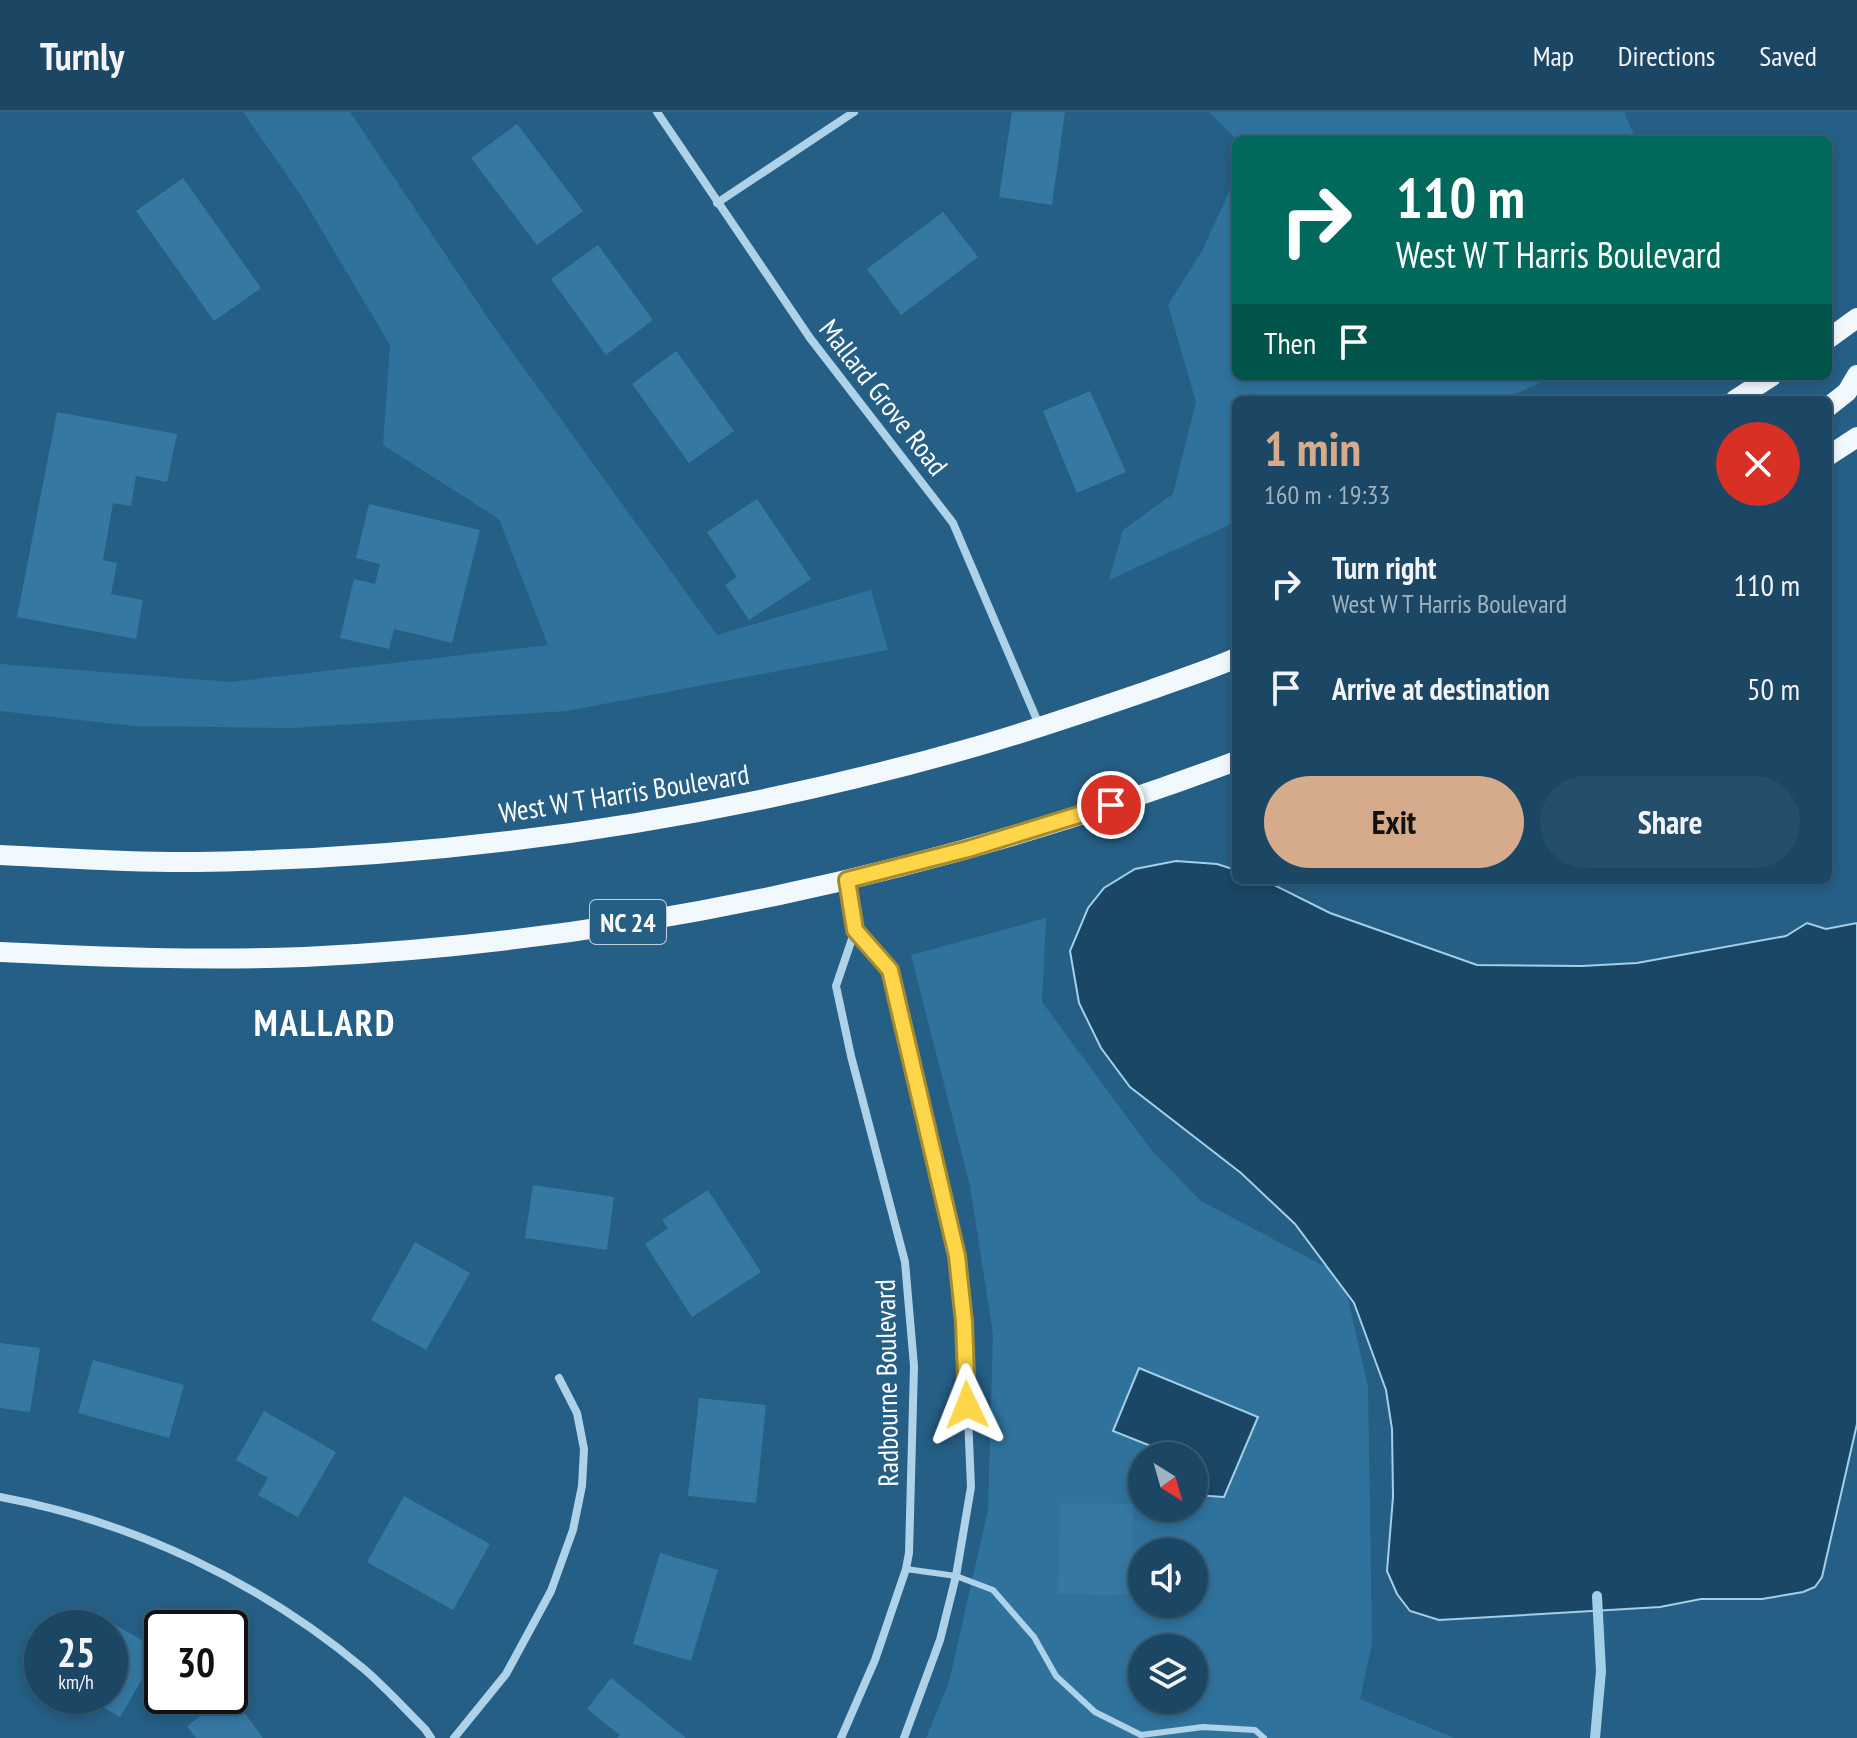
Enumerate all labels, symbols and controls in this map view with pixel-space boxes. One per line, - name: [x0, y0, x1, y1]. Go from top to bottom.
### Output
- text: Turnly: [40, 31, 124, 80]
- text: Map: [1533, 37, 1574, 74]
- text: Directions: [1618, 37, 1715, 74]
- text: Saved: [1759, 37, 1817, 74]
- text: 110 m: [1396, 161, 1525, 233]
- icon: right: [1264, 168, 1368, 272]
- text: West W T Harris Boulevard: [1396, 231, 1721, 278]
- street label: Mallard Grove Road: [811, 311, 957, 483]
- icon: arrive: [1332, 320, 1376, 364]
- text: Then: [1264, 323, 1316, 362]
- text: 1 min: [1264, 417, 1361, 479]
- button: close: [1716, 422, 1800, 506]
- text: 160 m · 19:33: [1264, 478, 1390, 511]
- text: Turn right: [1332, 548, 1436, 587]
- icon: right: [1264, 562, 1308, 606]
- text: 110 m: [1734, 565, 1800, 604]
- text: West W T Harris Boulevard: [1332, 587, 1567, 620]
- icon: arrive: [1264, 666, 1308, 710]
- text: Arrive at destination: [1332, 669, 1550, 708]
- text: 50 m: [1747, 669, 1800, 708]
- street label: West W T Harris Boulevard: [496, 755, 752, 831]
- pin: [1077, 771, 1145, 839]
- button: Exit: [1264, 776, 1524, 868]
- button: Share: [1540, 776, 1800, 868]
- icon: arrive: [1089, 783, 1133, 827]
- road number: NC 24: [590, 900, 666, 944]
- district label: MALLARD: [254, 999, 396, 1046]
- street label: Radbourne Boulevard: [866, 1279, 906, 1487]
- position arrow: [925, 1363, 1009, 1447]
- north arrow: [1128, 1442, 1208, 1522]
- map controls: [1128, 1442, 1208, 1714]
- button: sound: [1128, 1538, 1208, 1618]
- speed limit sign: 30: [144, 1610, 248, 1714]
- text: 25: [57, 1626, 95, 1678]
- button: layers: [1128, 1634, 1208, 1714]
- text: km/h: [58, 1669, 94, 1695]

